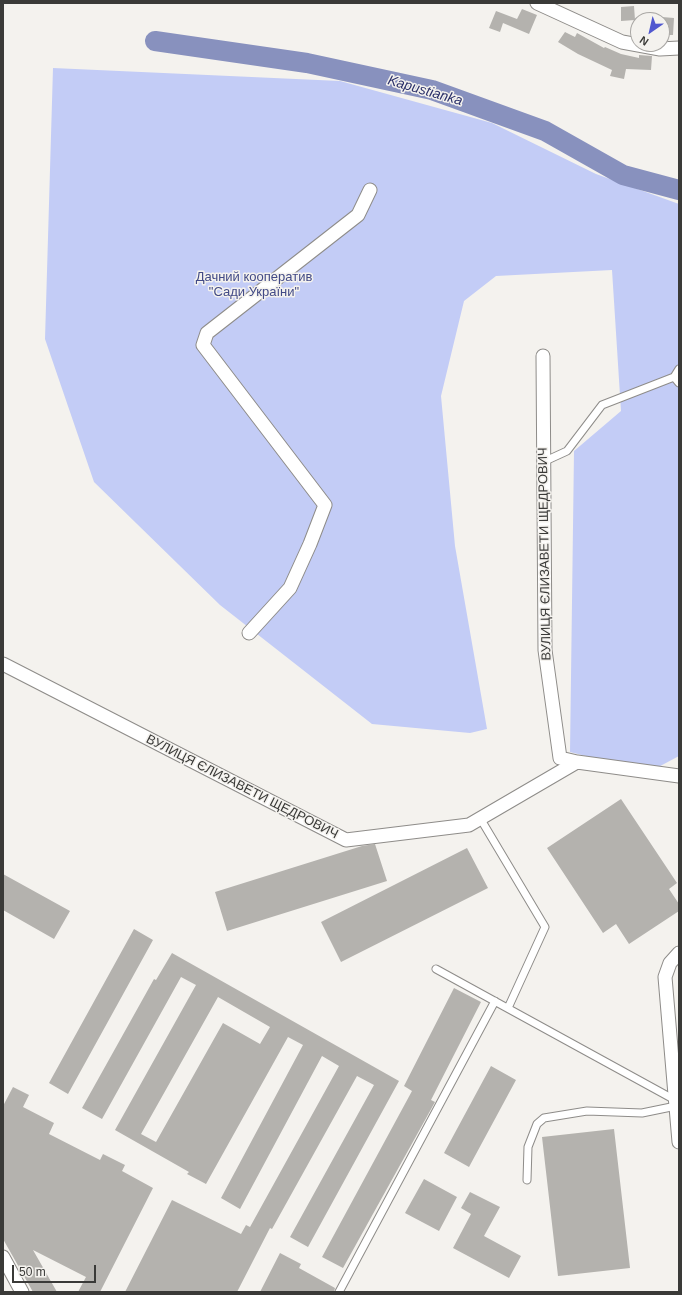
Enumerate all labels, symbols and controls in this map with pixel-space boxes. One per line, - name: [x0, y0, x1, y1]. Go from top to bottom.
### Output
- north arrow: [630, 12, 670, 52]
- text: N: [637, 34, 651, 48]
- water label: Kapustianka: [386, 72, 464, 110]
- park label: Дачний кооператив "Сади України": [196, 269, 312, 300]
- street label: ВУЛИЦЯ ЄЛИЗАВЕТИ ЩЕДРОВИЧ: [535, 447, 555, 661]
- street label: ВУЛИЦЯ ЄЛИЗАВЕТИ ЩЕДРОВИЧ: [143, 732, 341, 842]
- scale bar: [14, 1257, 98, 1283]
- text: 50 m: [19, 1265, 46, 1279]

